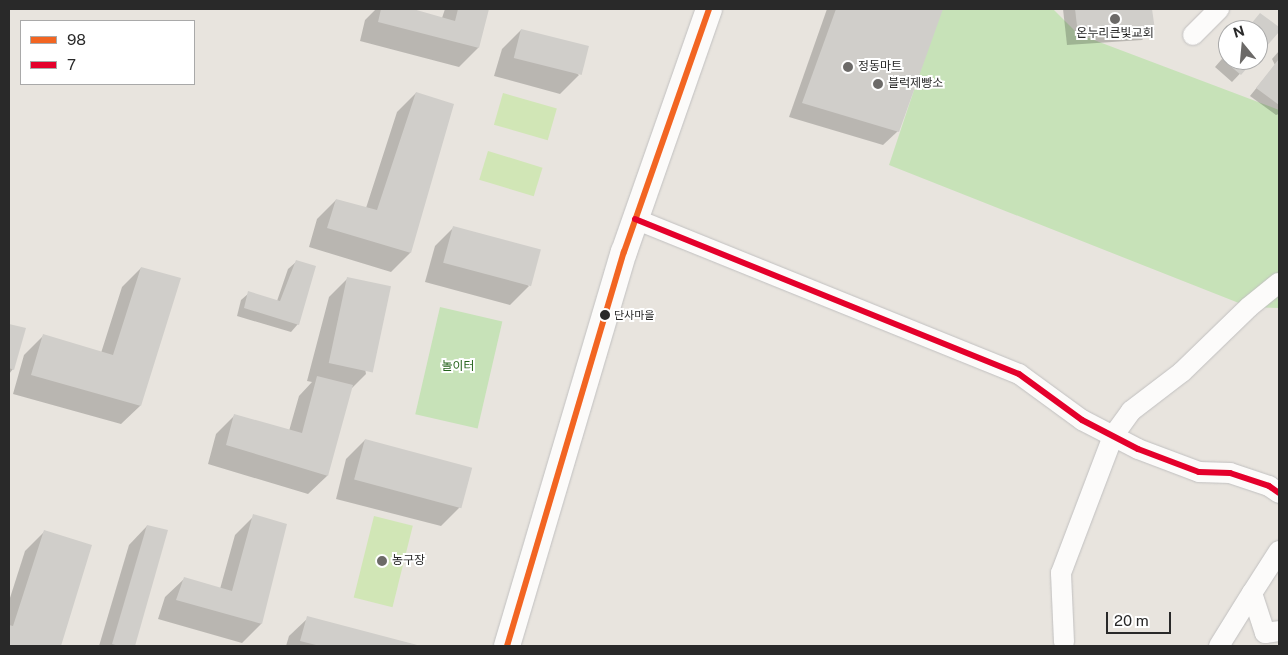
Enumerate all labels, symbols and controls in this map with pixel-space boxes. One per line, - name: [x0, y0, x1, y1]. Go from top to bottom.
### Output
- marker: 온누리큰빛교회: [1109, 13, 1121, 25]
- legend: [20, 20, 195, 85]
- north arrow: [1218, 20, 1268, 70]
- text: N: [1231, 22, 1246, 41]
- place label: 온누리큰빛교회: [1076, 27, 1154, 41]
- text: 98: [67, 31, 86, 48]
- text: 7: [67, 56, 76, 73]
- place label: 정동마트: [858, 60, 902, 74]
- marker: 정동마트: [842, 61, 854, 73]
- place label: 블럭제빵소: [888, 77, 943, 91]
- marker: 블럭제빵소: [872, 78, 884, 90]
- place label: 단사마을: [614, 308, 654, 322]
- marker: 단사마을: [600, 310, 610, 320]
- park label: 놀이터: [441, 360, 475, 374]
- place label: 농구장: [392, 554, 425, 568]
- marker: 농구장: [376, 555, 388, 567]
- scale bar: [1108, 602, 1173, 634]
- text: 20 m: [1114, 612, 1149, 629]

